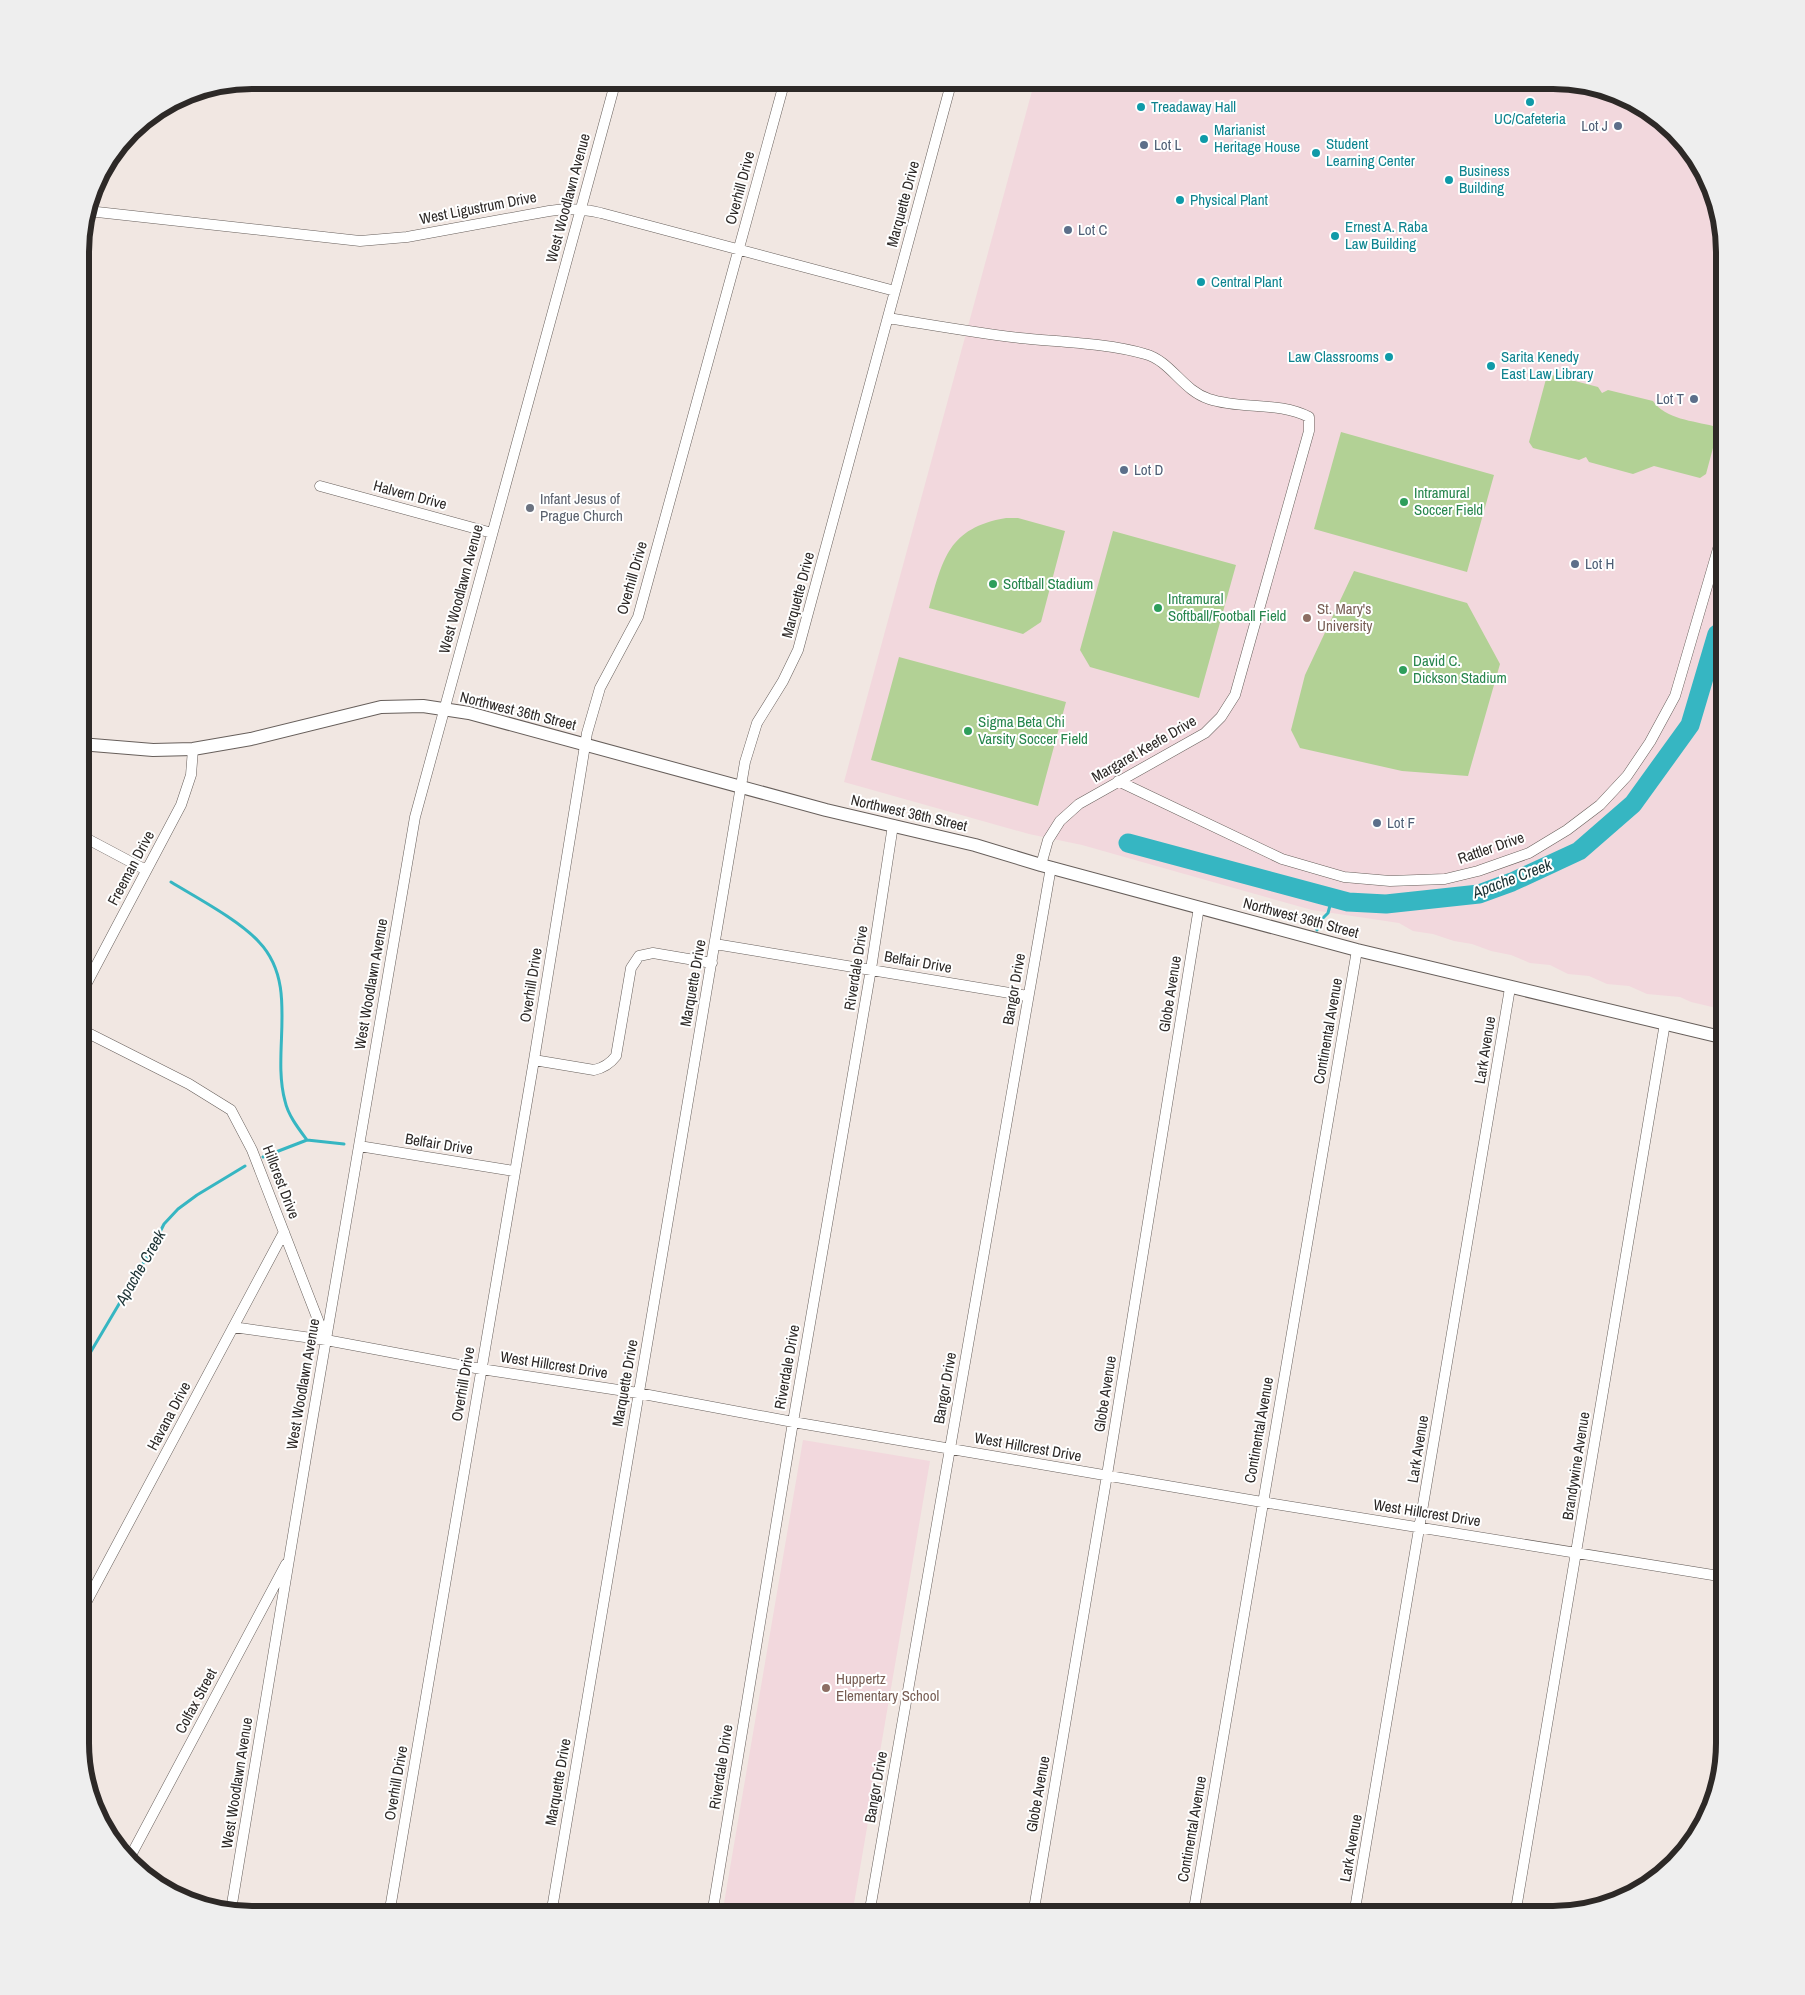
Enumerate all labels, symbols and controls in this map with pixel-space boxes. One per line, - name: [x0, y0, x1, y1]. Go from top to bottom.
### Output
- place label: Treadaway Hall: [1151, 96, 1236, 117]
- marker: UC/Cafeteria: [1524, 96, 1536, 108]
- marker: Treadaway Hall: [1135, 101, 1147, 113]
- place label: UC/Cafeteria: [1494, 108, 1566, 129]
- place label: Lot J: [1581, 115, 1608, 136]
- place label: Marianist Heritage House: [1214, 119, 1300, 157]
- marker: Lot J: [1612, 120, 1624, 132]
- street label: West Woodlawn Avenue: [540, 131, 595, 265]
- marker: Marianist Heritage House: [1198, 133, 1210, 145]
- place label: Student Learning Center: [1326, 133, 1415, 171]
- place label: Lot L: [1154, 134, 1182, 155]
- marker: Lot L: [1138, 139, 1150, 151]
- marker: Student Learning Center: [1310, 147, 1322, 159]
- street label: Overhill Drive: [720, 149, 759, 227]
- street label: Marquette Drive: [881, 158, 924, 249]
- place label: Business Building: [1459, 160, 1510, 198]
- marker: Business Building: [1443, 174, 1455, 186]
- street label: West Ligustrum Drive: [418, 186, 538, 229]
- place label: Physical Plant: [1190, 189, 1269, 210]
- marker: Physical Plant: [1174, 194, 1186, 206]
- place label: Ernest A. Raba Law Building: [1345, 216, 1428, 254]
- place label: Lot C: [1078, 219, 1108, 240]
- marker: Lot C: [1062, 224, 1074, 236]
- marker: Ernest A. Raba Law Building: [1329, 230, 1341, 242]
- place label: Central Plant: [1211, 271, 1283, 292]
- marker: Central Plant: [1195, 276, 1207, 288]
- place label: Law Classrooms: [1288, 346, 1379, 367]
- place label: Sarita Kenedy East Law Library: [1501, 346, 1594, 384]
- marker: Law Classrooms: [1383, 351, 1395, 363]
- marker: Sarita Kenedy East Law Library: [1485, 360, 1497, 372]
- place label: Lot T: [1656, 388, 1684, 409]
- marker: Lot T: [1688, 393, 1700, 405]
- place label: Lot D: [1134, 459, 1164, 480]
- marker: Lot D: [1118, 464, 1130, 476]
- street label: Halvern Drive: [371, 475, 449, 514]
- place label: Intramural Soccer Field: [1414, 482, 1483, 520]
- place label: Infant Jesus of Prague Church: [540, 488, 623, 526]
- marker: Intramural Soccer Field: [1398, 496, 1410, 508]
- marker: Infant Jesus of Prague Church: [524, 502, 536, 514]
- street label: West Woodlawn Avenue: [433, 522, 488, 656]
- street label: Overhill Drive: [611, 539, 652, 617]
- street label: Marquette Drive: [776, 549, 819, 640]
- place label: Lot H: [1585, 553, 1614, 574]
- marker: Lot H: [1569, 558, 1581, 570]
- place label: Softball Stadium: [1003, 573, 1093, 594]
- marker: Softball Stadium: [987, 578, 999, 590]
- place label: Intramural Softball/Football Field: [1168, 588, 1286, 626]
- place label: St. Mary's University: [1317, 598, 1373, 636]
- marker: Intramural Softball/Football Field: [1152, 602, 1164, 614]
- marker: St. Mary's University: [1301, 612, 1313, 624]
- place label: David C. Dickson Stadium: [1413, 650, 1507, 688]
- marker: David C. Dickson Stadium: [1397, 664, 1409, 676]
- street label: Northwest 36th Street: [458, 686, 579, 735]
- street label: Margaret Keefe Drive: [1088, 710, 1200, 787]
- place label: Sigma Beta Chi Varsity Soccer Field: [978, 711, 1088, 749]
- marker: Sigma Beta Chi Varsity Soccer Field: [962, 725, 974, 737]
- street label: Northwest 36th Street: [849, 789, 970, 836]
- place label: Lot F: [1387, 812, 1415, 833]
- marker: Lot F: [1371, 817, 1383, 829]
- street label: Freeman Drive: [102, 826, 159, 909]
- street label: Rattler Drive: [1455, 826, 1527, 869]
- water label: Apache Creek: [1468, 853, 1555, 904]
- street label: Northwest 36th Street: [1241, 892, 1362, 943]
- street label: West Woodlawn Avenue: [349, 917, 392, 1051]
- street label: Riverdale Drive: [838, 924, 873, 1012]
- street label: Marquette Drive: [675, 938, 711, 1028]
- street label: Belfair Drive: [883, 945, 954, 978]
- street label: Overhill Drive: [514, 946, 547, 1024]
- street label: Bangor Drive: [997, 951, 1030, 1026]
- street label: Globe Avenue: [1153, 954, 1186, 1034]
- street label: Continental Avenue: [1308, 976, 1347, 1086]
- street label: Lark Avenue: [1469, 1014, 1500, 1085]
- street label: Belfair Drive: [404, 1128, 475, 1159]
- street label: Hillcrest Drive: [258, 1142, 305, 1222]
- water label: Apache Creek: [109, 1225, 171, 1309]
- street label: West Woodlawn Avenue: [281, 1317, 324, 1451]
- street label: Riverdale Drive: [769, 1323, 804, 1411]
- street label: Marquette Drive: [607, 1338, 643, 1428]
- street label: Overhill Drive: [446, 1345, 479, 1423]
- street label: West Hillcrest Drive: [499, 1346, 609, 1383]
- street label: Bangor Drive: [928, 1350, 961, 1425]
- street label: Globe Avenue: [1088, 1354, 1121, 1434]
- street label: Continental Avenue: [1239, 1375, 1278, 1485]
- street label: Havana Drive: [142, 1378, 196, 1454]
- street label: Brandywine Avenue: [1557, 1410, 1594, 1521]
- street label: Lark Avenue: [1402, 1413, 1433, 1484]
- street label: West Hillcrest Drive: [973, 1427, 1083, 1466]
- street label: West Hillcrest Drive: [1372, 1494, 1482, 1531]
- street label: Colfax Street: [170, 1664, 222, 1737]
- place label: Huppertz Elementary School: [836, 1668, 939, 1706]
- marker: Huppertz Elementary School: [820, 1682, 832, 1694]
- street label: West Woodlawn Avenue: [216, 1716, 257, 1850]
- street label: Riverdale Drive: [703, 1723, 738, 1811]
- street label: Marquette Drive: [540, 1737, 576, 1827]
- street label: Overhill Drive: [379, 1744, 412, 1822]
- street label: Bangor Drive: [859, 1749, 892, 1824]
- street label: Globe Avenue: [1020, 1754, 1055, 1834]
- street label: Continental Avenue: [1172, 1774, 1211, 1884]
- street label: Lark Avenue: [1334, 1812, 1367, 1883]

